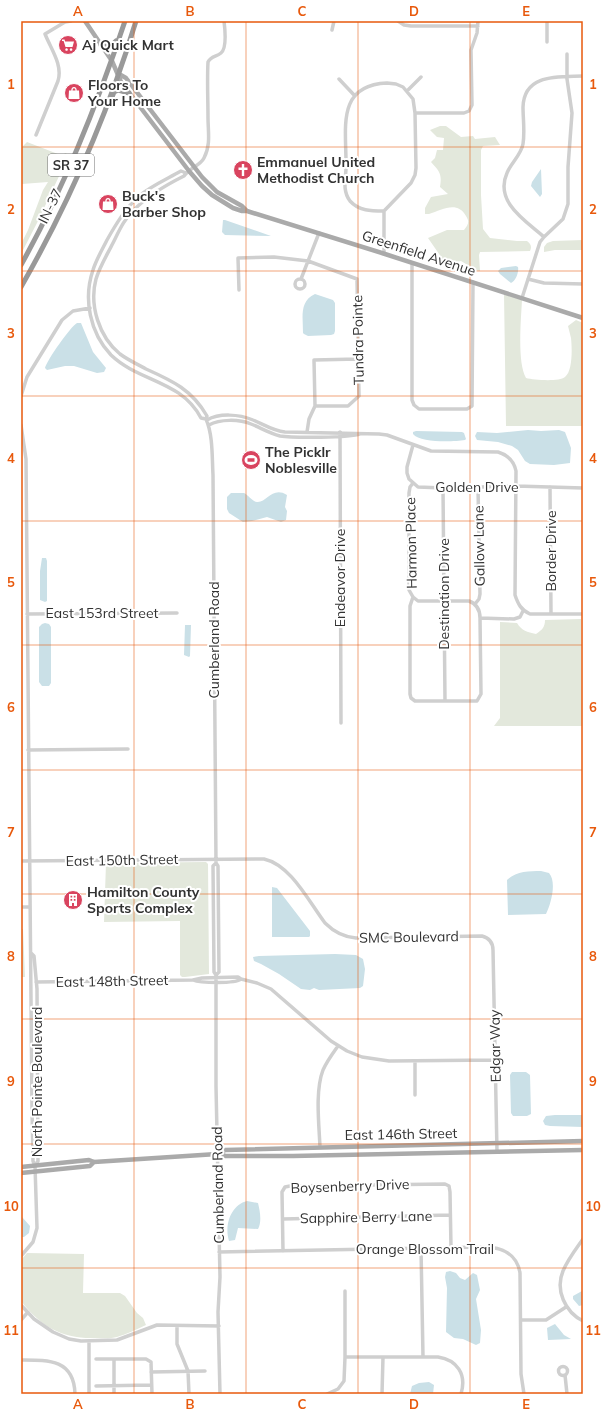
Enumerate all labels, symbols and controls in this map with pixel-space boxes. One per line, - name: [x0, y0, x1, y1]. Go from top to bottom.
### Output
- text: A: [73, 3, 83, 19]
- text: B: [186, 3, 195, 19]
- text: C: [298, 3, 307, 19]
- text: D: [409, 3, 419, 19]
- text: E: [522, 3, 530, 19]
- supermarket icon: Aj Quick Mart: [57, 34, 79, 56]
- place label: Aj Quick Mart: [82, 36, 174, 54]
- text: 1: [7, 76, 15, 92]
- place label: Floors To Your Home: [87, 76, 161, 110]
- text: 1: [589, 76, 597, 92]
- shop icon: Floors To Your Home: [63, 82, 85, 104]
- place label: Emmanuel United Methodist Church: [257, 153, 375, 187]
- road number: SR 37: [48, 154, 94, 176]
- church icon: Emmanuel United Methodist Church: [232, 159, 254, 181]
- street label: IN-37: [34, 185, 66, 227]
- place label: Buck's Barber Shop: [122, 187, 206, 221]
- shop icon: Buck's Barber Shop: [97, 193, 119, 215]
- text: 2: [7, 201, 15, 217]
- text: 2: [589, 201, 597, 217]
- street label: Greenfield Avenue: [360, 226, 478, 280]
- street label: Tundra Pointe: [348, 295, 368, 385]
- text: 3: [7, 325, 15, 341]
- text: 3: [589, 325, 597, 341]
- place label: The Picklr Noblesville: [265, 443, 337, 477]
- sports icon: The Picklr Noblesville: [240, 449, 262, 471]
- text: 4: [7, 450, 15, 466]
- text: 4: [589, 450, 597, 466]
- street label: Golden Drive: [435, 478, 519, 496]
- street label: Harmon Place: [401, 497, 421, 589]
- street label: Gallow Lane: [469, 505, 489, 587]
- street label: Border Drive: [542, 510, 560, 592]
- street label: Endeavor Drive: [331, 529, 349, 627]
- street label: Destination Drive: [435, 538, 453, 650]
- text: 5: [7, 574, 15, 590]
- text: 5: [589, 574, 597, 590]
- street label: Cumberland Road: [205, 581, 223, 699]
- street label: East 153rd Street: [46, 604, 159, 622]
- text: 6: [7, 699, 15, 715]
- text: 6: [589, 699, 597, 715]
- text: 7: [7, 824, 15, 840]
- text: 7: [589, 824, 597, 840]
- street label: East 150th Street: [66, 850, 179, 870]
- place label: Hamilton County Sports Complex: [87, 883, 200, 917]
- building icon: Hamilton County Sports Complex: [62, 889, 84, 911]
- street label: SMC Boulevard: [359, 927, 459, 947]
- text: 8: [7, 948, 15, 964]
- text: 8: [589, 948, 597, 964]
- street label: East 148th Street: [56, 971, 169, 991]
- street label: North Pointe Boulevard: [28, 1007, 46, 1157]
- street label: Edgar Way: [485, 1009, 505, 1082]
- text: 9: [7, 1073, 15, 1089]
- text: 9: [589, 1073, 597, 1089]
- street label: East 146th Street: [345, 1124, 458, 1144]
- street label: Cumberland Road: [208, 1126, 228, 1244]
- street label: Boysenberry Drive: [290, 1175, 410, 1197]
- text: 10: [3, 1198, 19, 1214]
- text: 10: [585, 1198, 601, 1214]
- street label: Sapphire Berry Lane: [300, 1207, 432, 1227]
- street label: Orange Blossom Trail: [356, 1240, 494, 1258]
- text: 11: [3, 1322, 19, 1338]
- text: 11: [585, 1322, 601, 1338]
- text: A: [73, 1396, 83, 1412]
- text: B: [186, 1396, 195, 1412]
- text: C: [298, 1396, 307, 1412]
- text: D: [409, 1396, 419, 1412]
- text: E: [522, 1396, 530, 1412]

